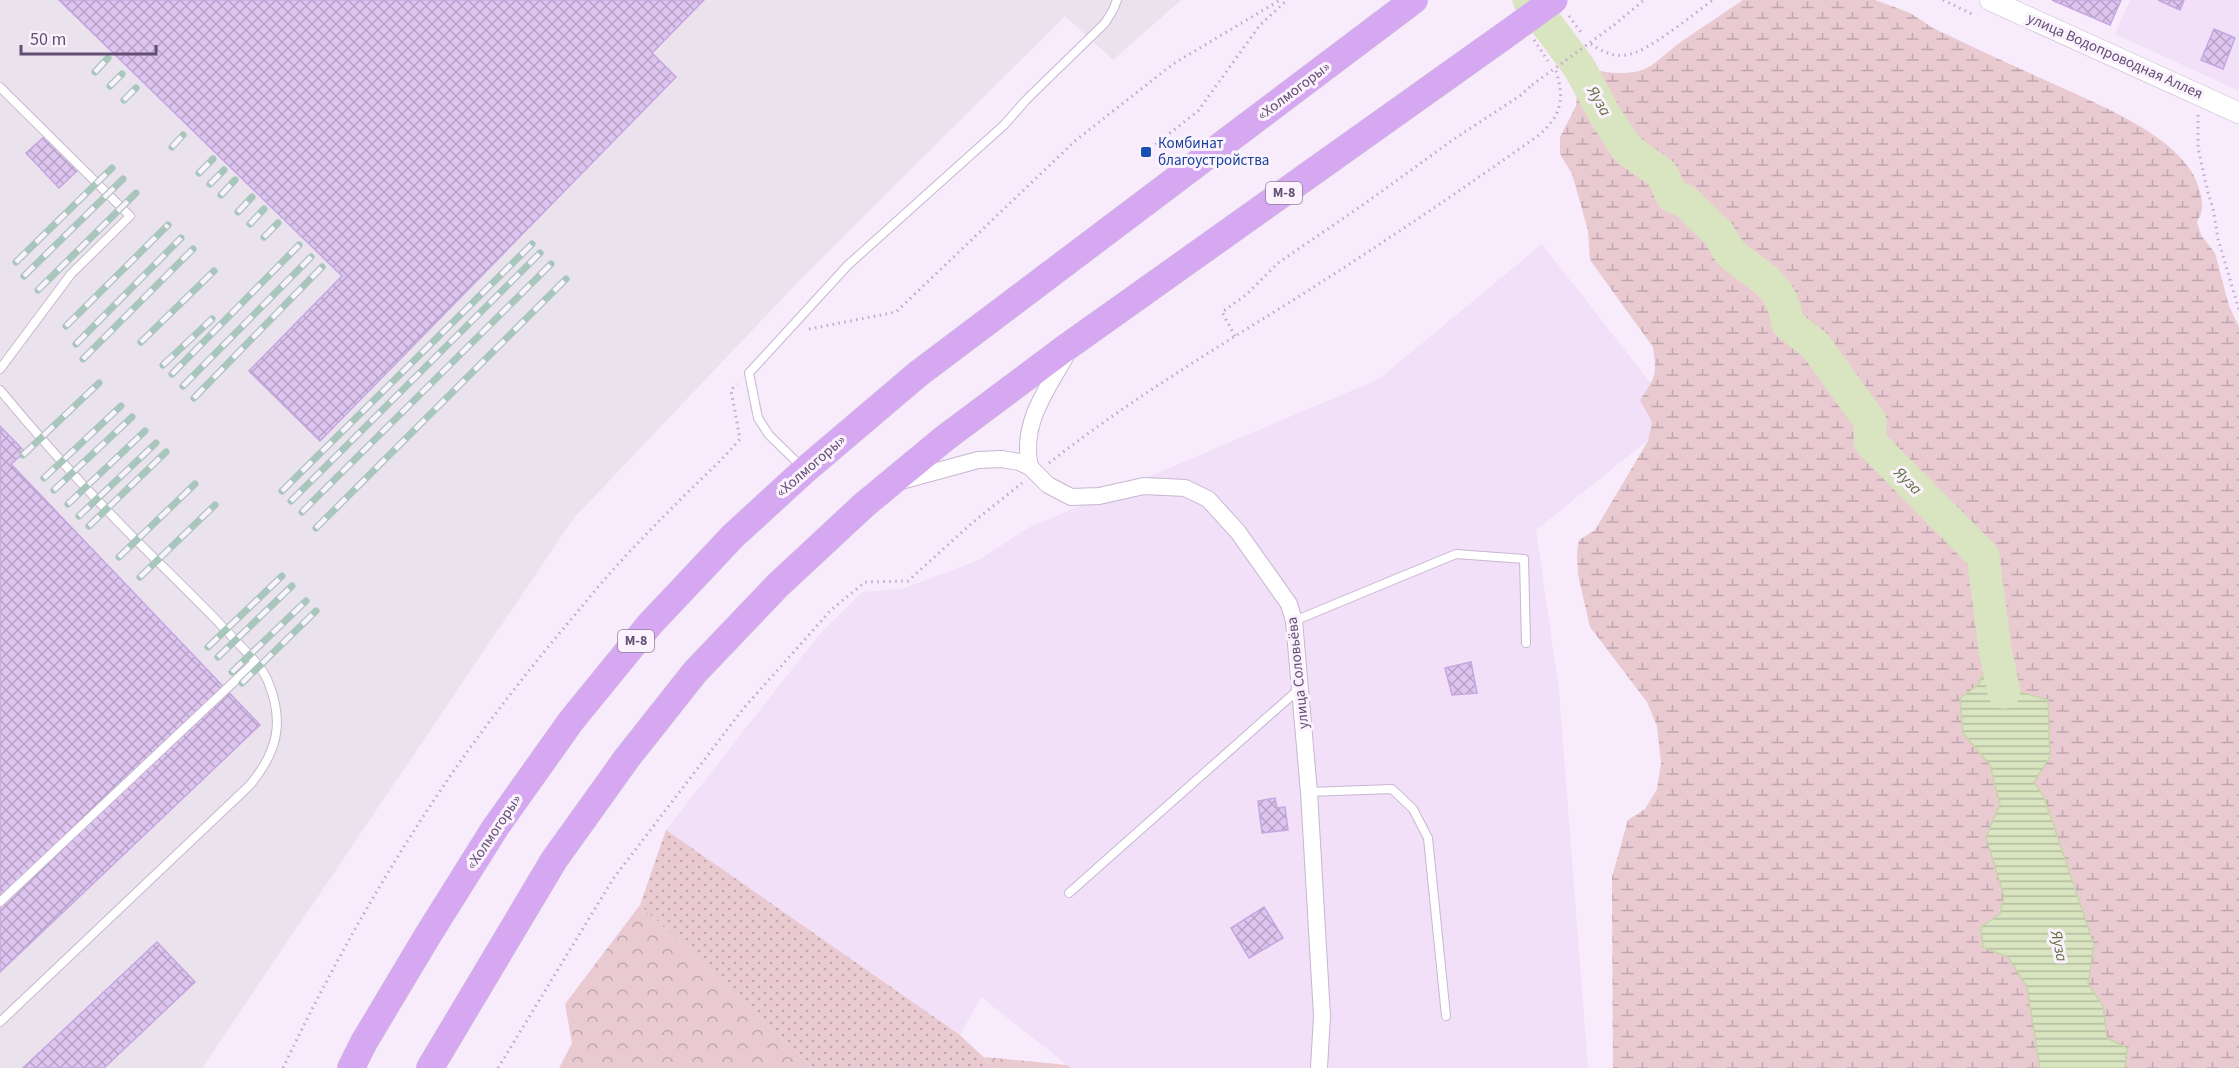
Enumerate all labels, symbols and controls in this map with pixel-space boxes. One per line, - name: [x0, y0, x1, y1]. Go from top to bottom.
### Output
- street label: улица Водопроводная Аллея: [2024, 8, 2206, 104]
- scale bar: [21, 18, 156, 56]
- text: 50 m: [30, 27, 66, 52]
- street label: «Холмогоры»: [1253, 57, 1335, 125]
- water label: Яуза: [1581, 81, 1617, 120]
- place label: Комбинат благоустройства: [1158, 133, 1269, 171]
- marker: Комбинат благоустройства: [1139, 145, 1153, 159]
- road number: М-8: [1266, 182, 1302, 204]
- street label: «Холмогоры»: [772, 430, 850, 502]
- water label: Яуза: [1888, 461, 1927, 500]
- street label: улица Соловьёва: [1282, 616, 1314, 730]
- road number: М-8: [618, 630, 654, 652]
- street label: «Холмогоры»: [461, 790, 527, 874]
- water label: Яуза: [2045, 927, 2073, 964]

